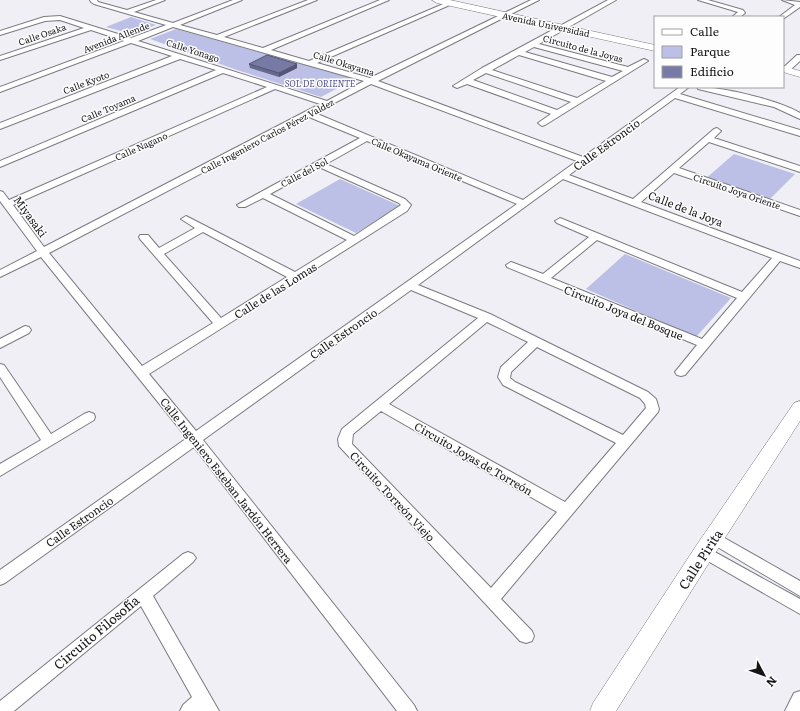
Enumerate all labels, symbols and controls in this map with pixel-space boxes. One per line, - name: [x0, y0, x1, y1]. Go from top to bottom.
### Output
- street label: Avenida Universidad: [501, 8, 592, 40]
- legend: [654, 16, 784, 88]
- street label: Avenida Allende: [81, 18, 151, 56]
- street label: Calle Osaka: [16, 19, 68, 49]
- text: Calle: [690, 22, 719, 40]
- street label: Circuito de la Joyas: [541, 31, 625, 65]
- street label: Calle Yonago: [165, 35, 221, 65]
- text: Parque: [690, 42, 730, 60]
- street label: Calle Okayama: [312, 47, 377, 79]
- text: Edificio: [690, 62, 734, 80]
- street label: Calle Kyoto: [61, 67, 111, 97]
- park label: SOL DE ORIENTE: [285, 76, 355, 90]
- street label: Calle Toyama: [79, 90, 138, 126]
- street label: Calle Ingeniero Carlos Pérez Valdez: [198, 94, 337, 177]
- street label: Calle Estroncio: [569, 114, 643, 174]
- street label: Calle Nagano: [112, 128, 170, 164]
- street label: Calle Okayama Oriente: [369, 133, 465, 185]
- street label: Calle del Sol: [278, 154, 330, 190]
- street label: Circuito Joya Oriente: [692, 170, 783, 213]
- street label: Calle de la Joya: [646, 186, 726, 230]
- street label: Miyasaki: [11, 192, 52, 240]
- street label: Calle de las Lomas: [231, 258, 319, 322]
- street label: Circuito Joya del Bosque: [562, 281, 686, 343]
- street label: Calle Estroncio: [306, 304, 380, 362]
- street label: Calle Ingeniero Esteban Jardón Herrera: [157, 394, 297, 566]
- street label: Circuito Joyas de Torreón: [412, 418, 536, 498]
- street label: Circuito Torreón Viejo: [347, 447, 439, 545]
- street label: Calle Estroncio: [42, 492, 116, 550]
- street label: Calle Pirita: [673, 525, 727, 593]
- street label: Circuito Filosofía: [49, 590, 143, 674]
- north arrow: [744, 655, 784, 695]
- text: N: [763, 673, 781, 691]

